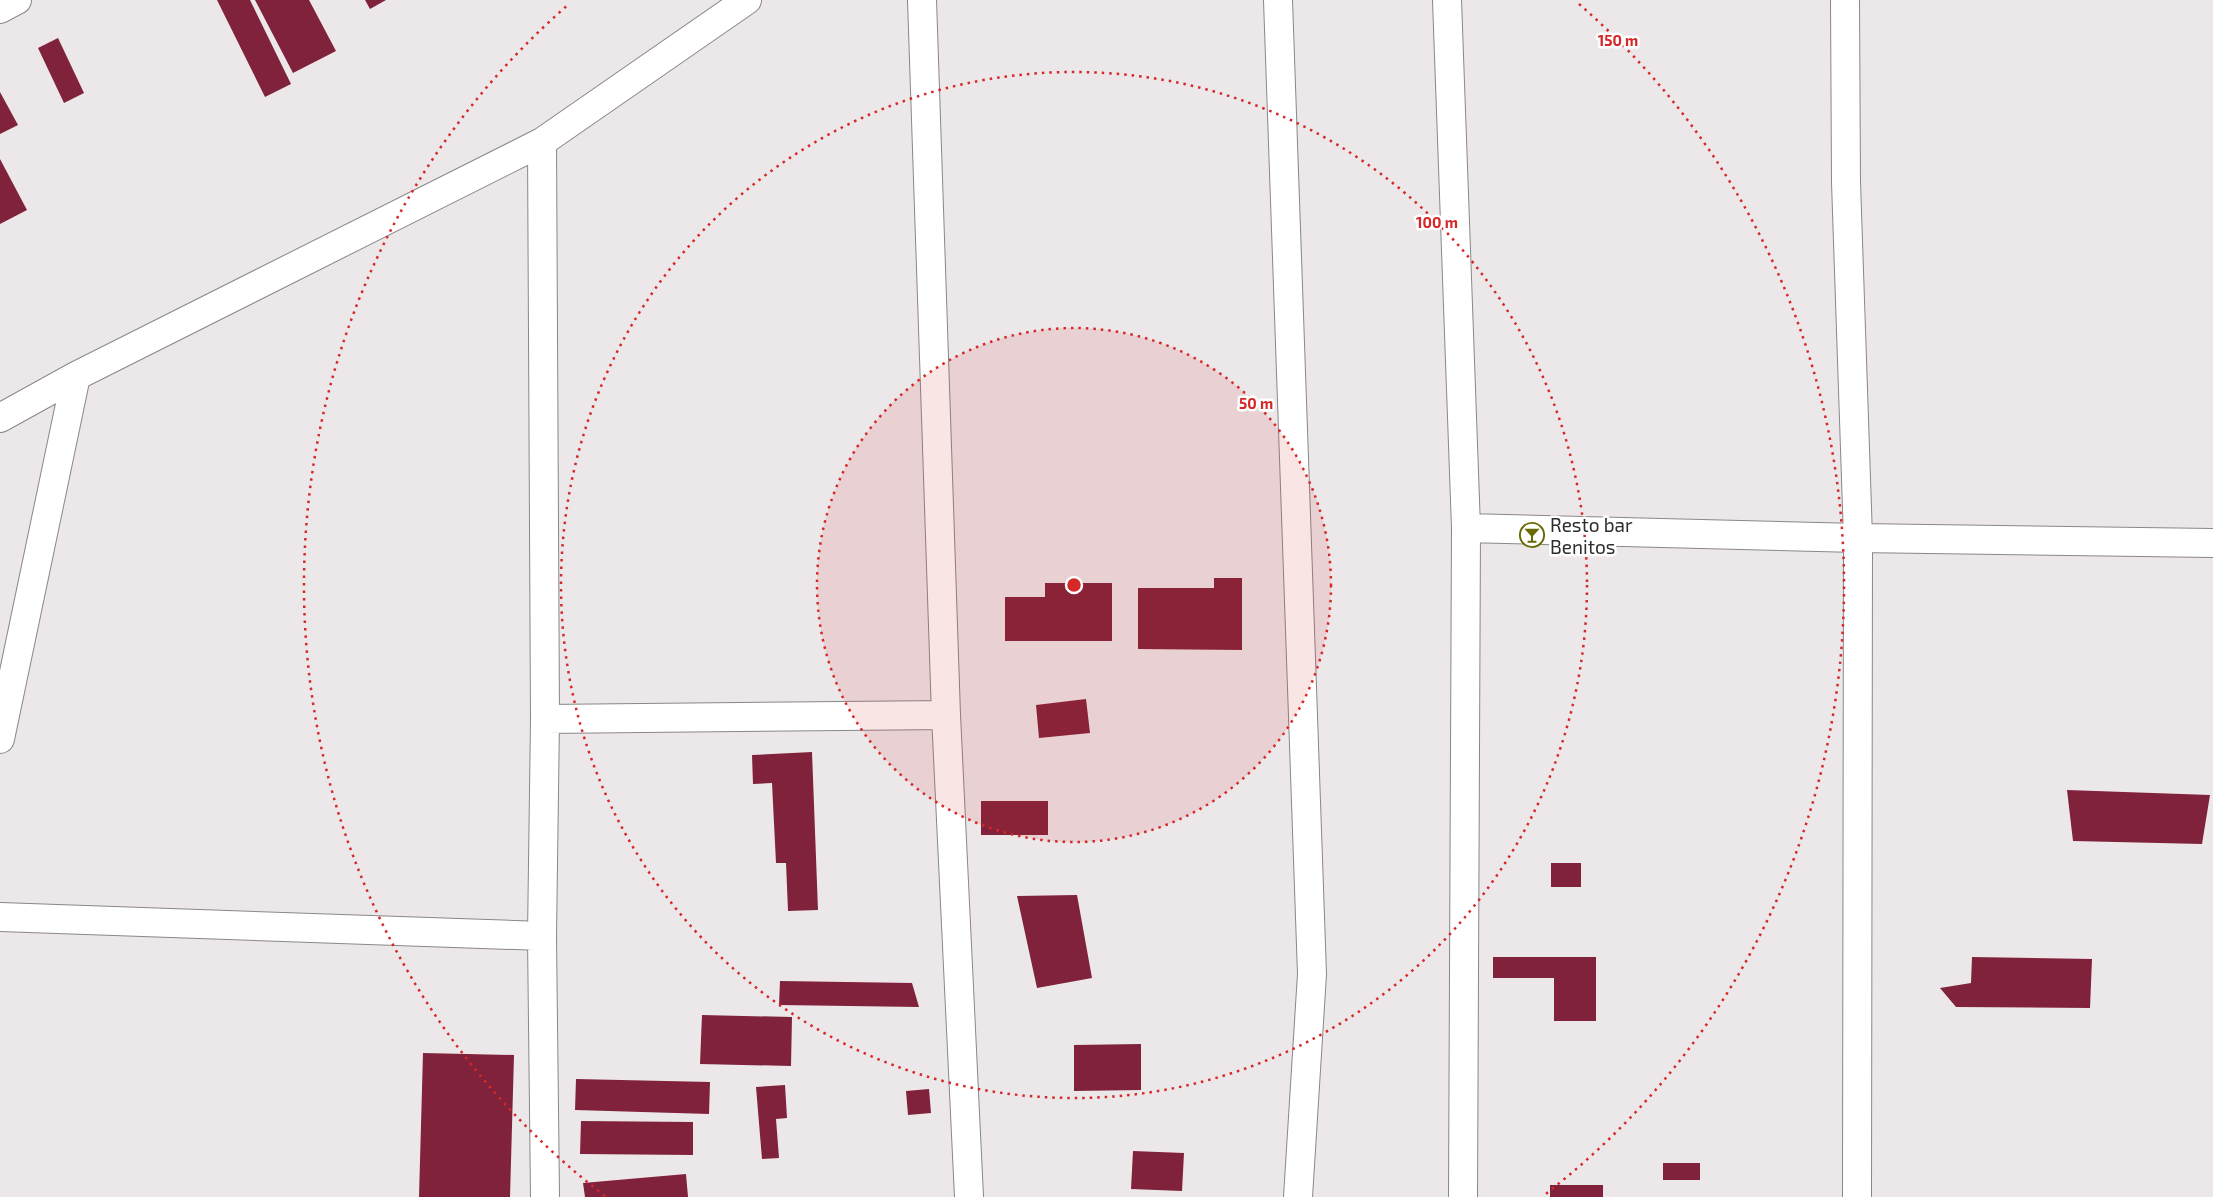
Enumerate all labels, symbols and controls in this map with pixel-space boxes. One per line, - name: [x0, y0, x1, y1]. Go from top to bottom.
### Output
- text: 150 m: [1598, 31, 1638, 49]
- text: 100 m: [1416, 213, 1458, 231]
- text: 50 m: [1239, 394, 1273, 412]
- place label: Resto bar Benitos: [1550, 513, 1633, 558]
- bar icon: Resto bar Benitos: [1519, 522, 1545, 548]
- centre of rings: [1065, 576, 1083, 594]

